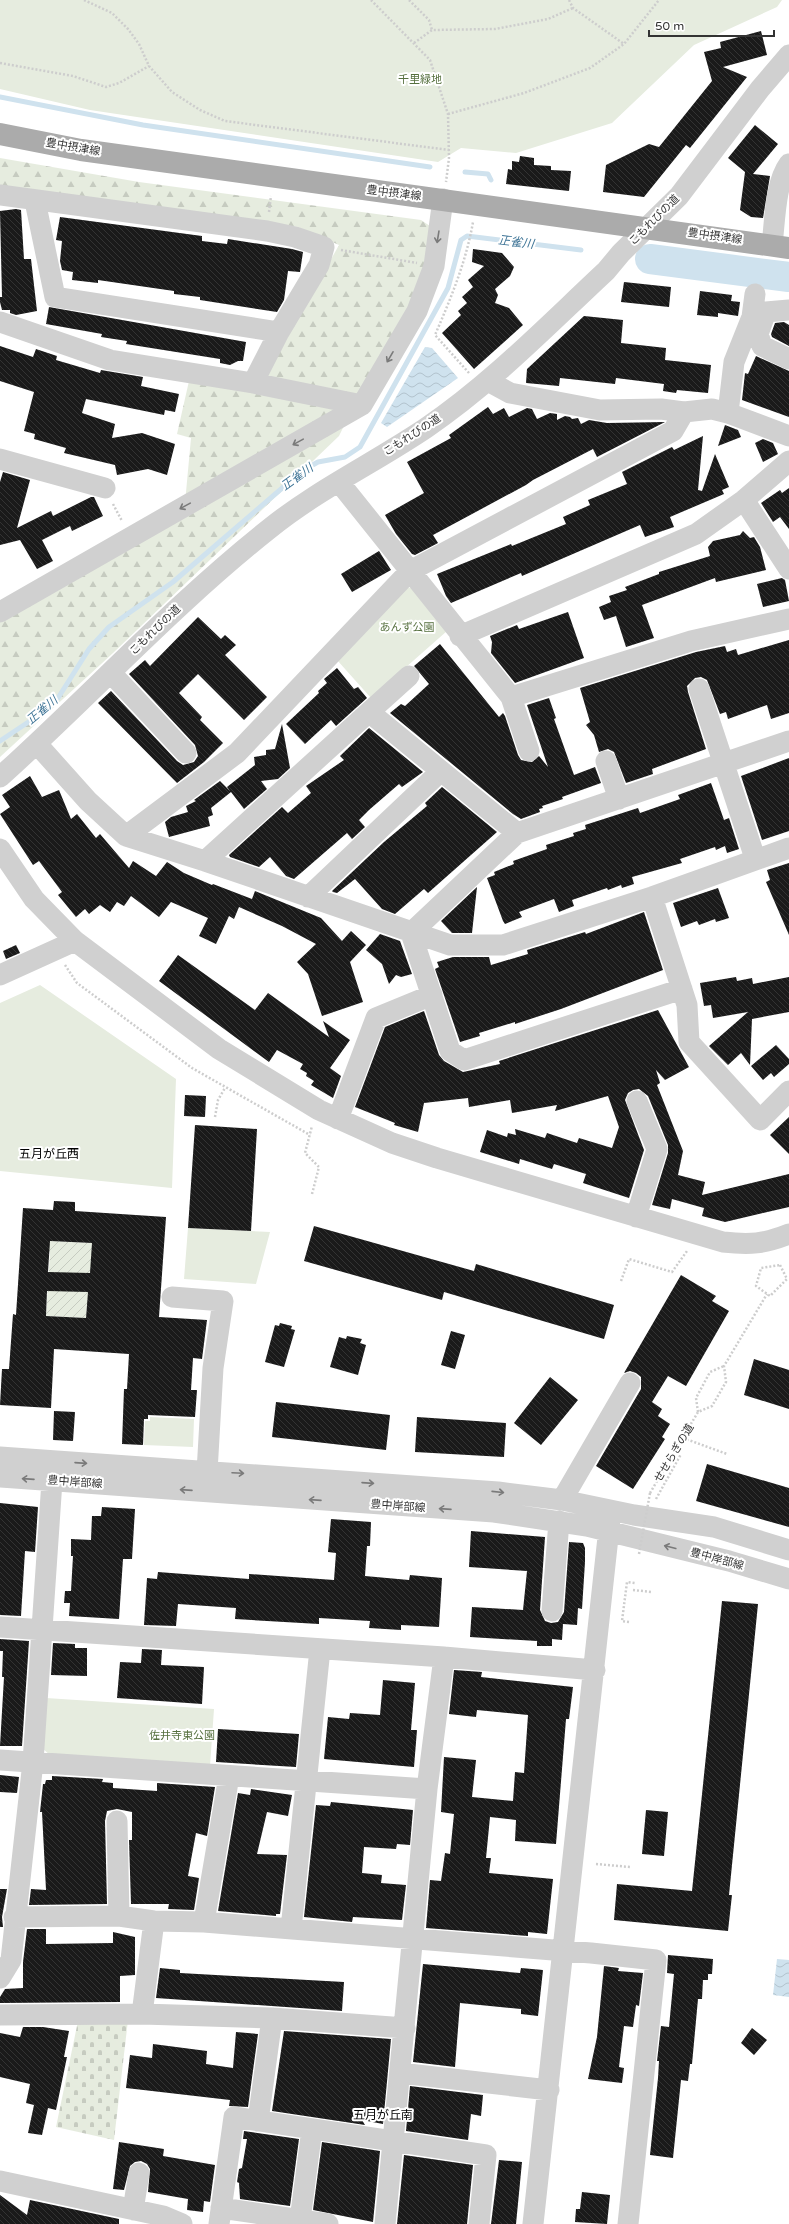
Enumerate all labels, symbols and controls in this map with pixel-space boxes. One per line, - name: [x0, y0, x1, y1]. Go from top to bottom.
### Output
- scale bar: [649, 12, 774, 38]
- text: 50 m: [655, 19, 684, 33]
- park label: 千里緑地: [398, 73, 442, 86]
- street label: 豊中摂津線: [45, 136, 101, 158]
- street label: 豊中摂津線: [366, 183, 422, 203]
- street label: こもれびの道: [626, 192, 682, 248]
- street label: 豊中摂津線: [687, 226, 743, 246]
- one-way arrow: [434, 230, 442, 243]
- water label: 正雀川: [497, 233, 537, 251]
- one-way arrow: [386, 351, 394, 362]
- street label: こもれびの道: [381, 412, 443, 458]
- one-way arrow: [292, 439, 304, 447]
- water label: 正雀川: [278, 460, 317, 493]
- one-way arrow: [179, 503, 191, 511]
- street label: こもれびの道: [127, 602, 183, 658]
- park label: あんず公園: [380, 621, 435, 634]
- water label: 正雀川: [24, 692, 62, 727]
- district label: 五月が丘西: [19, 1147, 79, 1161]
- street label: せせらぎの道: [651, 1421, 697, 1485]
- one-way arrow: [74, 1459, 87, 1467]
- one-way arrow: [231, 1470, 244, 1477]
- street label: 豊中岸部線: [47, 1474, 103, 1490]
- one-way arrow: [22, 1475, 35, 1482]
- one-way arrow: [361, 1479, 374, 1486]
- one-way arrow: [180, 1487, 193, 1494]
- one-way arrow: [491, 1489, 504, 1496]
- one-way arrow: [309, 1496, 322, 1503]
- street label: 豊中岸部線: [370, 1498, 426, 1514]
- one-way arrow: [439, 1505, 452, 1512]
- one-way arrow: [664, 1542, 677, 1550]
- street label: 豊中岸部線: [689, 1546, 745, 1572]
- park label: 佐井寺東公園: [149, 1729, 215, 1742]
- district label: 五月が丘南: [353, 2108, 413, 2122]

